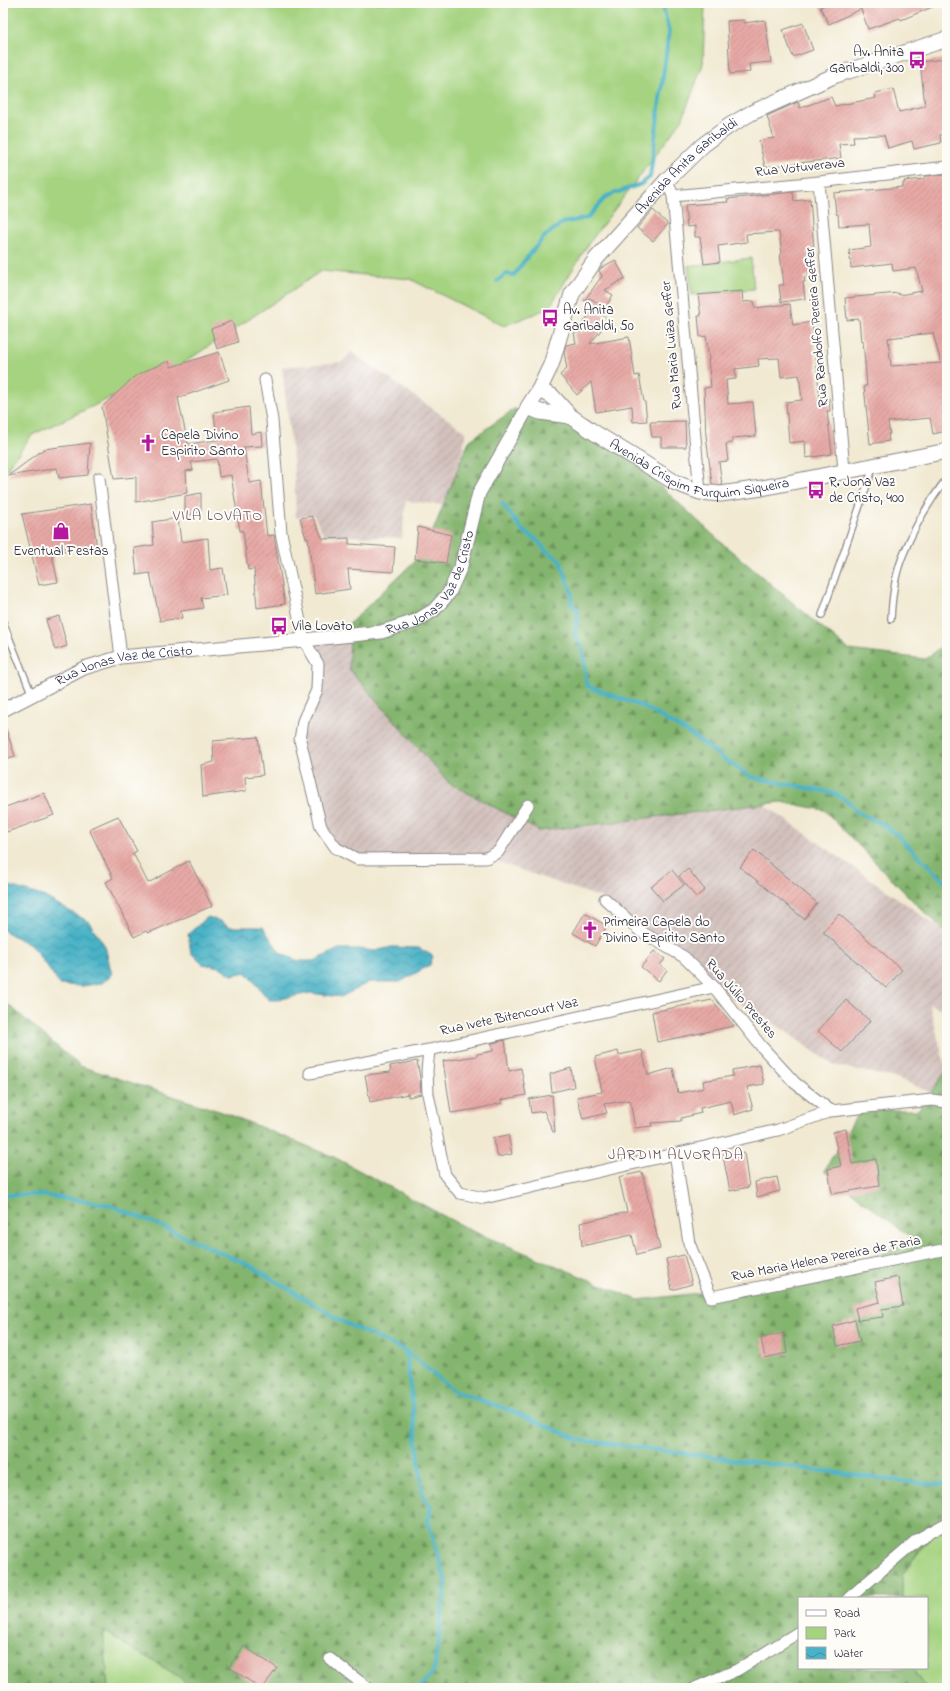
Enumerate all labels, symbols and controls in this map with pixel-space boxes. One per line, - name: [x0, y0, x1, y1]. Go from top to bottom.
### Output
- place label: Av. Anita Garibaldi, 300: [829, 42, 904, 79]
- bus stop icon: Av. Anita Garibaldi, 300: [907, 50, 927, 70]
- street label: Avenida Anita Garibaldi: [631, 113, 742, 219]
- street label: Rua Votuverava: [754, 153, 846, 183]
- street label: Rua Randolfo Pereira Geffer: [799, 246, 834, 408]
- street label: Rua Maria Luiza Geffer: [656, 279, 688, 410]
- place label: Av. Anita Garibaldi, 50: [563, 300, 634, 337]
- bus stop icon: Av. Anita Garibaldi, 50: [540, 308, 560, 328]
- place label: Capela Divino Espirito Santo: [161, 425, 245, 462]
- church icon: Capela Divino Espirito Santo: [138, 433, 158, 453]
- street label: Avenida Crispim Furquim Siqueira: [605, 434, 791, 505]
- place label: R. Jona Vaz de Cristo, 400: [829, 472, 904, 509]
- bus stop icon: R. Jona Vaz de Cristo, 400: [806, 480, 826, 500]
- district label: VILA LOVATO: [172, 505, 263, 527]
- shop icon: Eventual Festas: [51, 521, 71, 541]
- street label: Rua Jonas Vaz de Cristo: [383, 528, 480, 640]
- place label: Eventual Festas: [13, 541, 109, 562]
- bus stop icon: Vila Lovato: [269, 616, 289, 636]
- place label: Vila Lovato: [291, 616, 353, 637]
- street label: Rua Jonas Vaz de Cristo: [52, 640, 193, 691]
- place label: Primeira Capela do Divino Espirito Santo: [602, 912, 725, 949]
- church icon: Primeira Capela do Divino Espirito Santo: [580, 920, 600, 940]
- street label: Rua Júlio Prestes: [700, 954, 782, 1044]
- street label: Rua Ivete Bitencourt Vaz: [438, 992, 580, 1042]
- district label: JARDIM ALVORADA: [608, 1144, 744, 1166]
- street label: Rua Maria Helena Pereira de Faria: [730, 1230, 922, 1288]
- legend: [798, 1597, 928, 1669]
- text: Road: [834, 1605, 860, 1623]
- text: Park: [834, 1625, 856, 1643]
- text: Water: [834, 1645, 863, 1663]

